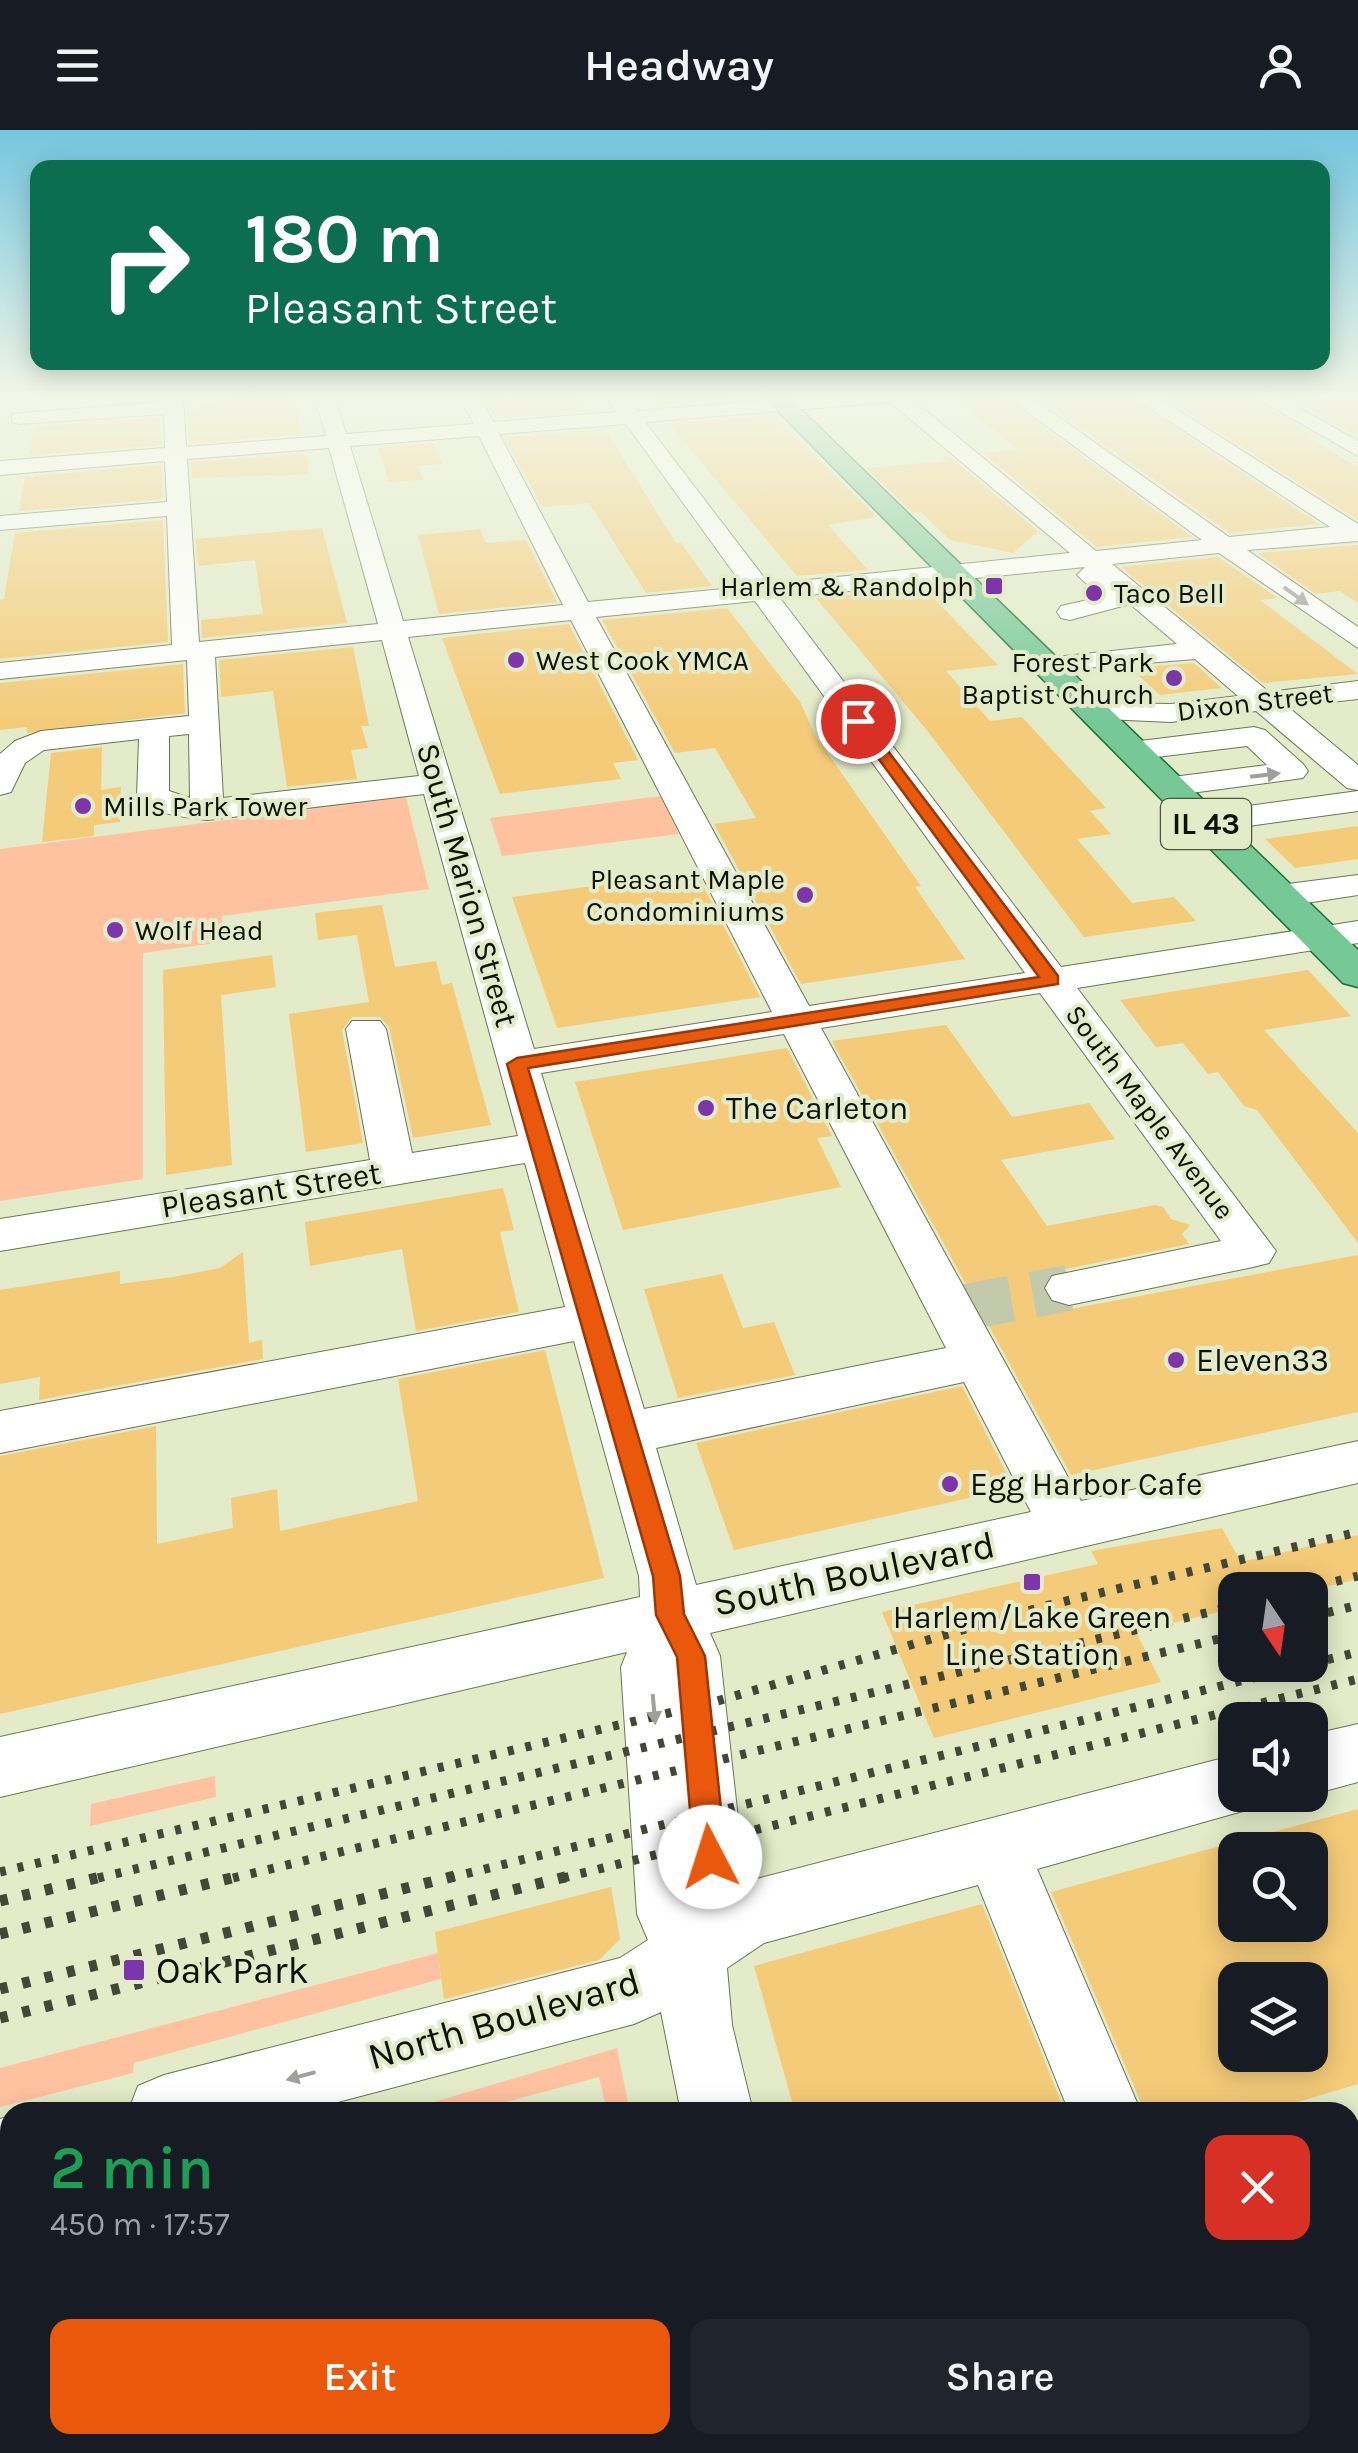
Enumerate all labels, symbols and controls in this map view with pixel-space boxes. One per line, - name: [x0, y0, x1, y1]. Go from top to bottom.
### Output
- icon: menu: [50, 38, 105, 93]
- icon: person: [1253, 38, 1308, 93]
- text: Headway: [584, 39, 774, 91]
- text: 180 m: [245, 198, 444, 280]
- icon: right: [80, 200, 210, 330]
- text: Pleasant Street: [245, 282, 557, 334]
- place label: Harlem & Randolph: [720, 570, 974, 603]
- marker: Harlem & Randolph: [983, 575, 1005, 597]
- place label: Taco Bell: [1114, 577, 1225, 610]
- marker: Taco Bell: [1083, 582, 1105, 604]
- one-way arrow: [1283, 586, 1310, 605]
- place label: West Cook YMCA: [536, 644, 749, 677]
- place label: Forest Park Baptist Church: [962, 646, 1154, 711]
- marker: West Cook YMCA: [505, 649, 527, 671]
- marker: Forest Park Baptist Church: [1163, 667, 1185, 689]
- street label: Dixon Street: [1175, 676, 1335, 728]
- pin: [816, 679, 901, 764]
- icon: arrive: [831, 694, 886, 749]
- street label: South Marion Street: [409, 739, 525, 1031]
- one-way arrow: [1249, 766, 1281, 782]
- place label: Mills Park Tower: [103, 790, 308, 823]
- marker: Mills Park Tower: [72, 795, 94, 817]
- road number: IL 43: [1161, 799, 1251, 849]
- place label: Pleasant Maple Condominiums: [586, 863, 785, 928]
- marker: Pleasant Maple Condominiums: [794, 884, 816, 906]
- place label: Wolf Head: [135, 914, 264, 947]
- marker: Wolf Head: [104, 919, 126, 941]
- street label: South Maple Avenue: [1059, 998, 1241, 1226]
- place label: The Carleton: [726, 1090, 908, 1127]
- marker: The Carleton: [695, 1097, 717, 1119]
- street label: Pleasant Street: [159, 1154, 383, 1226]
- place label: Eleven33: [1196, 1342, 1329, 1379]
- marker: Eleven33: [1165, 1349, 1187, 1371]
- place label: Egg Harbor Cafe: [970, 1466, 1203, 1503]
- marker: Egg Harbor Cafe: [939, 1473, 961, 1495]
- street label: South Boulevard: [709, 1522, 999, 1626]
- marker: Harlem/Lake Green Line Station: [1021, 1571, 1043, 1593]
- north arrow: [1218, 1572, 1328, 1682]
- map controls: [1218, 1572, 1328, 2072]
- place label: Harlem/Lake Green Line Station: [893, 1599, 1171, 1673]
- one-way arrow: [646, 1693, 662, 1725]
- button: sound: [1218, 1702, 1328, 1812]
- position arrow: [658, 1805, 762, 1909]
- button: search: [1218, 1832, 1328, 1942]
- place label: Oak Park: [156, 1948, 309, 1993]
- marker: Oak Park: [121, 1957, 147, 1983]
- street label: North Boulevard: [363, 1959, 645, 2079]
- button: layers: [1218, 1962, 1328, 2072]
- one-way arrow: [285, 2069, 316, 2085]
- text: 2 min: [50, 2133, 214, 2203]
- button: close: [1205, 2135, 1310, 2240]
- text: 450 m · 17:57: [50, 2206, 229, 2243]
- button: Exit: [50, 2319, 670, 2434]
- button: Share: [690, 2319, 1310, 2434]

